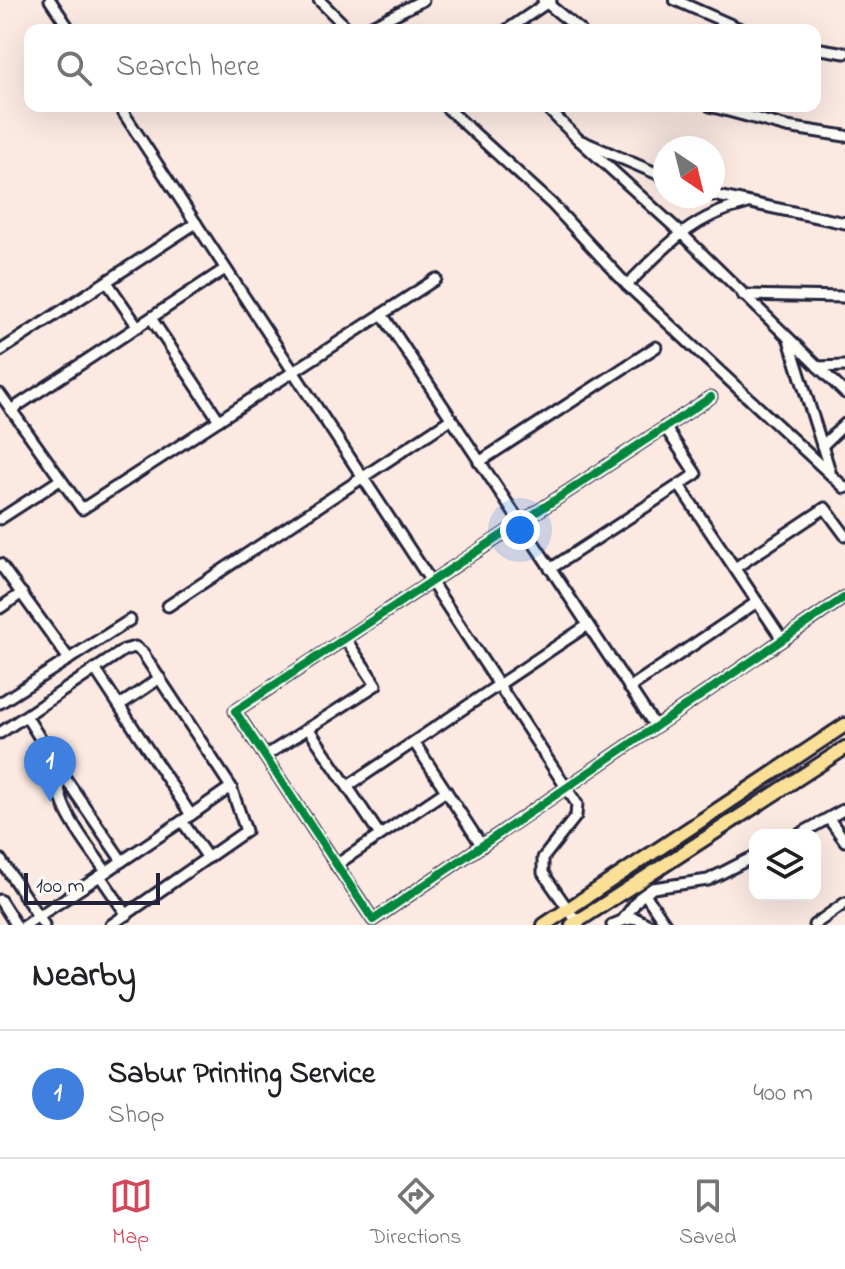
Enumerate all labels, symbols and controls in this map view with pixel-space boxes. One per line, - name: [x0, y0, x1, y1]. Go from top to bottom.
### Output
- search box: [24, 24, 821, 112]
- icon: search: [52, 46, 96, 90]
- text: Search here: [116, 46, 260, 90]
- north arrow: [653, 136, 725, 208]
- your location: [500, 510, 540, 550]
- pin: 1: [24, 736, 76, 802]
- map controls: [749, 829, 821, 901]
- button: layers: [749, 829, 821, 901]
- scale bar: [24, 869, 160, 905]
- text: 100 m: [36, 871, 85, 903]
- text: Nearby: [32, 952, 136, 1002]
- text: Sabur Printing Service: [108, 1053, 375, 1097]
- text: 1: [54, 1075, 62, 1113]
- text: 400 m: [753, 1075, 813, 1113]
- text: Shop: [108, 1097, 165, 1135]
- tab: Map: [109, 1174, 153, 1254]
- tab: Directions: [370, 1174, 462, 1254]
- tab: Saved: [679, 1174, 736, 1254]

